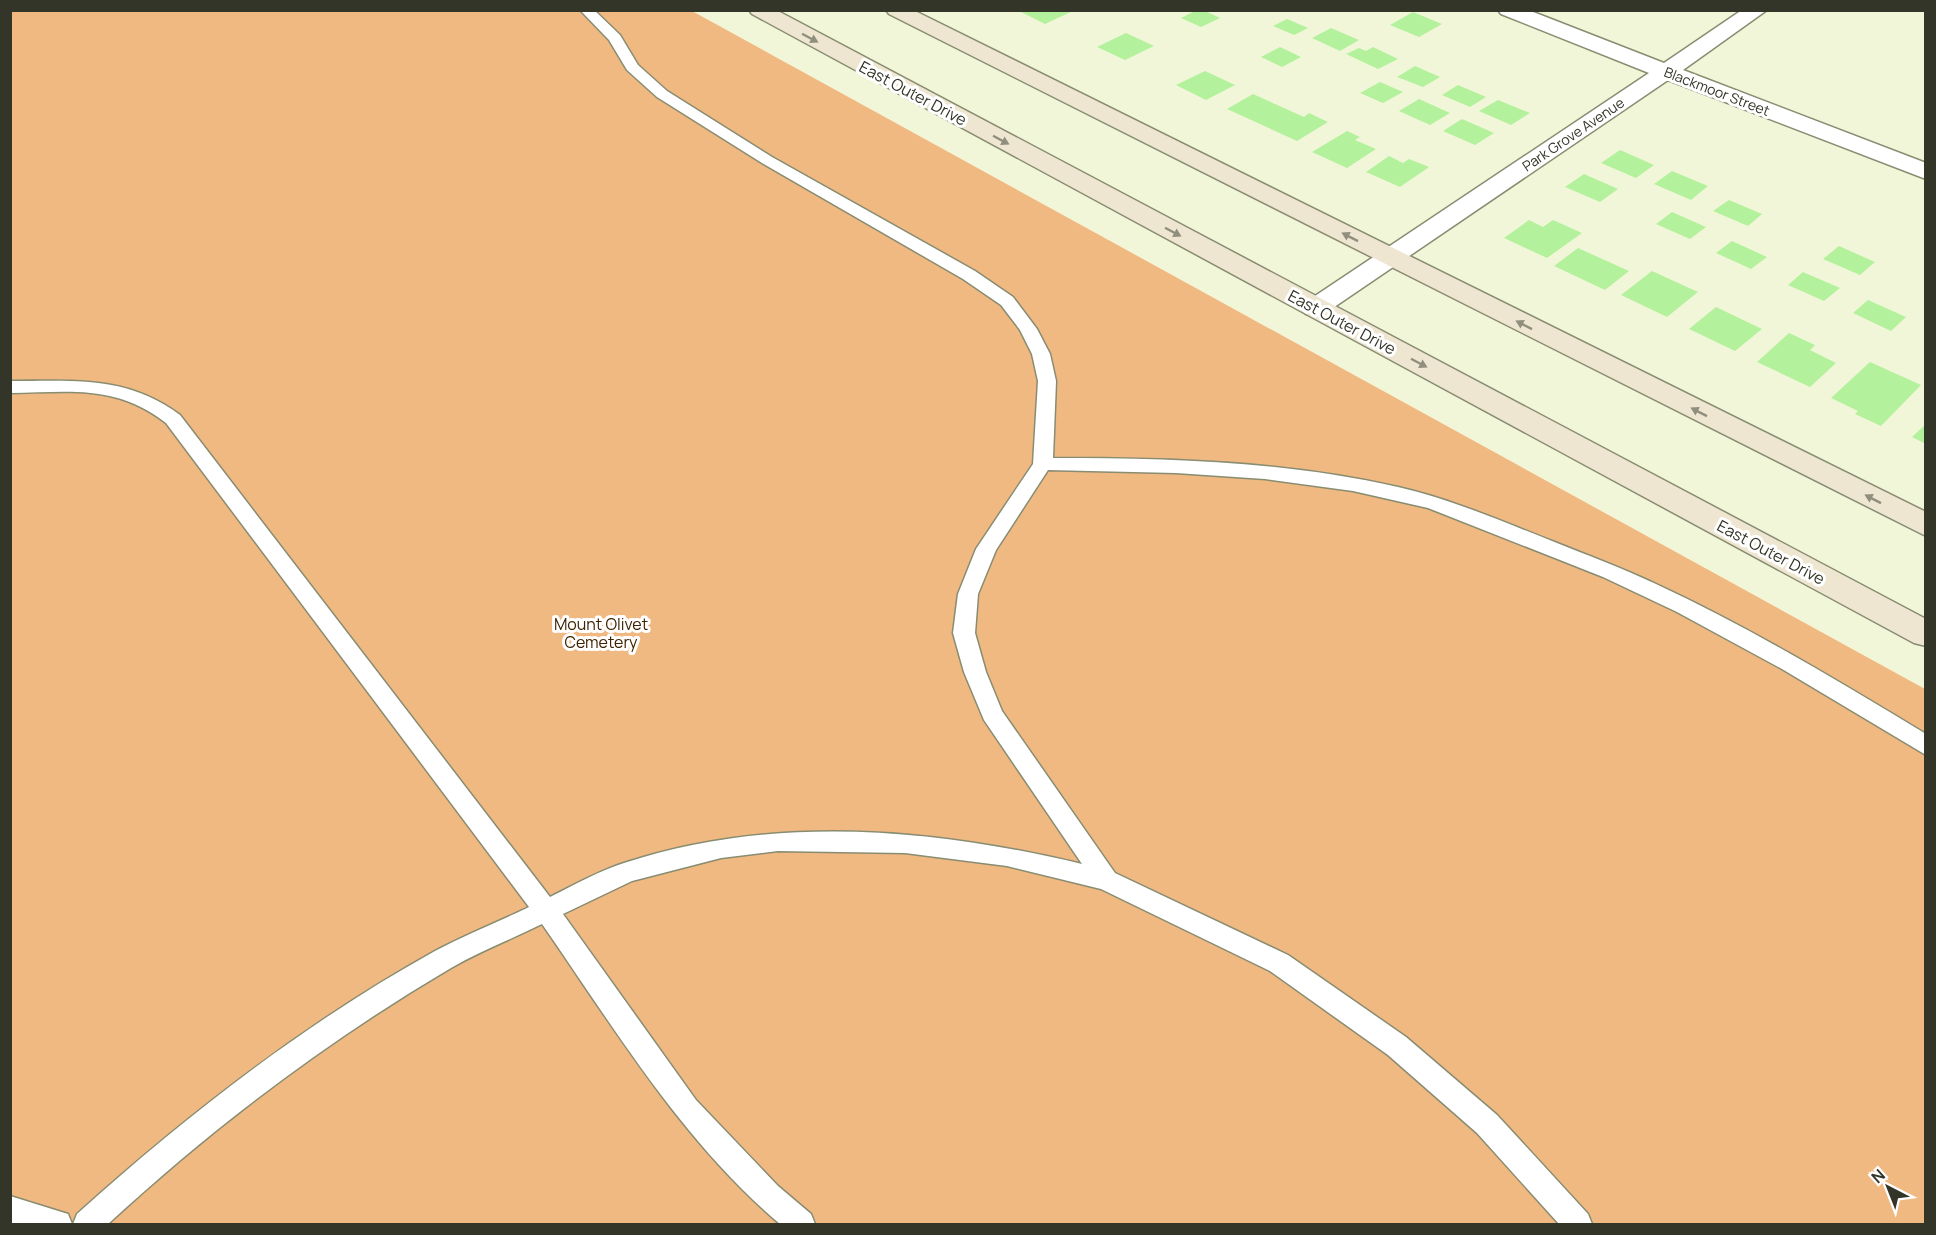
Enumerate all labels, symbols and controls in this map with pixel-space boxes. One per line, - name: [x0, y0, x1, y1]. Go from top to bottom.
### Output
- one-way arrow: [802, 33, 819, 43]
- street label: East Outer Drive: [855, 55, 971, 131]
- street label: Blackmoor Street: [1661, 62, 1773, 120]
- street label: Park Grove Avenue: [1518, 93, 1628, 175]
- one-way arrow: [992, 135, 1009, 145]
- one-way arrow: [1164, 227, 1181, 237]
- one-way arrow: [1341, 233, 1359, 243]
- street label: East Outer Drive: [1284, 284, 1400, 360]
- one-way arrow: [1516, 320, 1533, 329]
- one-way arrow: [1410, 358, 1427, 368]
- one-way arrow: [1690, 407, 1707, 417]
- one-way arrow: [1865, 494, 1882, 504]
- street label: East Outer Drive: [1713, 514, 1829, 590]
- park label: Mount Olivet Cemetery: [554, 613, 648, 653]
- north arrow: [1858, 1157, 1918, 1217]
- text: N: [1866, 1164, 1890, 1188]

